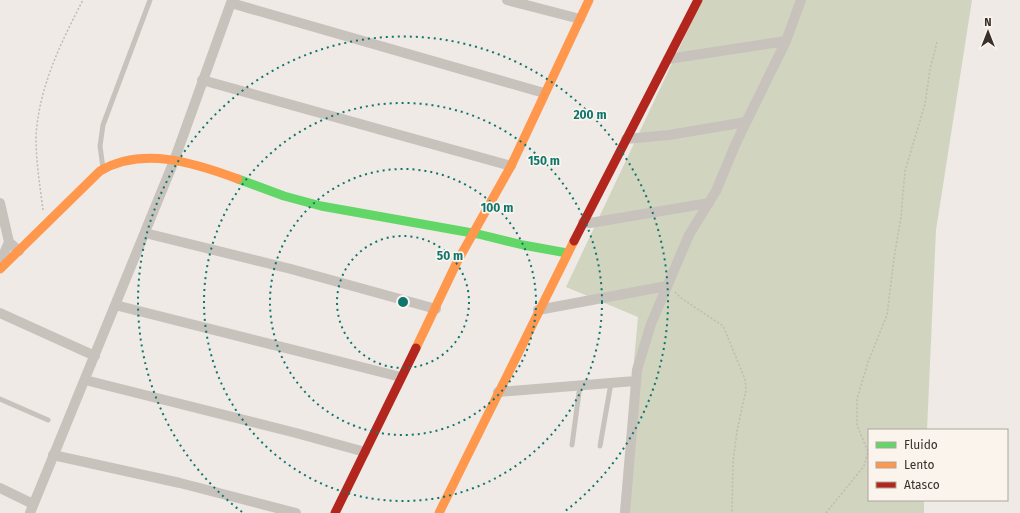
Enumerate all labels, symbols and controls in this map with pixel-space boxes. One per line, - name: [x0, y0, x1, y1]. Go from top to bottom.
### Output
- north arrow: [968, 12, 1008, 52]
- text: N: [984, 16, 992, 29]
- text: 200 m: [573, 108, 607, 122]
- text: 150 m: [528, 154, 560, 168]
- text: 100 m: [481, 201, 513, 215]
- text: 50 m: [437, 249, 463, 263]
- centre of rings: [396, 295, 410, 309]
- legend: [868, 429, 1008, 501]
- text: Fluido: [904, 438, 938, 452]
- text: Lento: [904, 458, 934, 472]
- text: Atasco: [904, 478, 940, 492]

